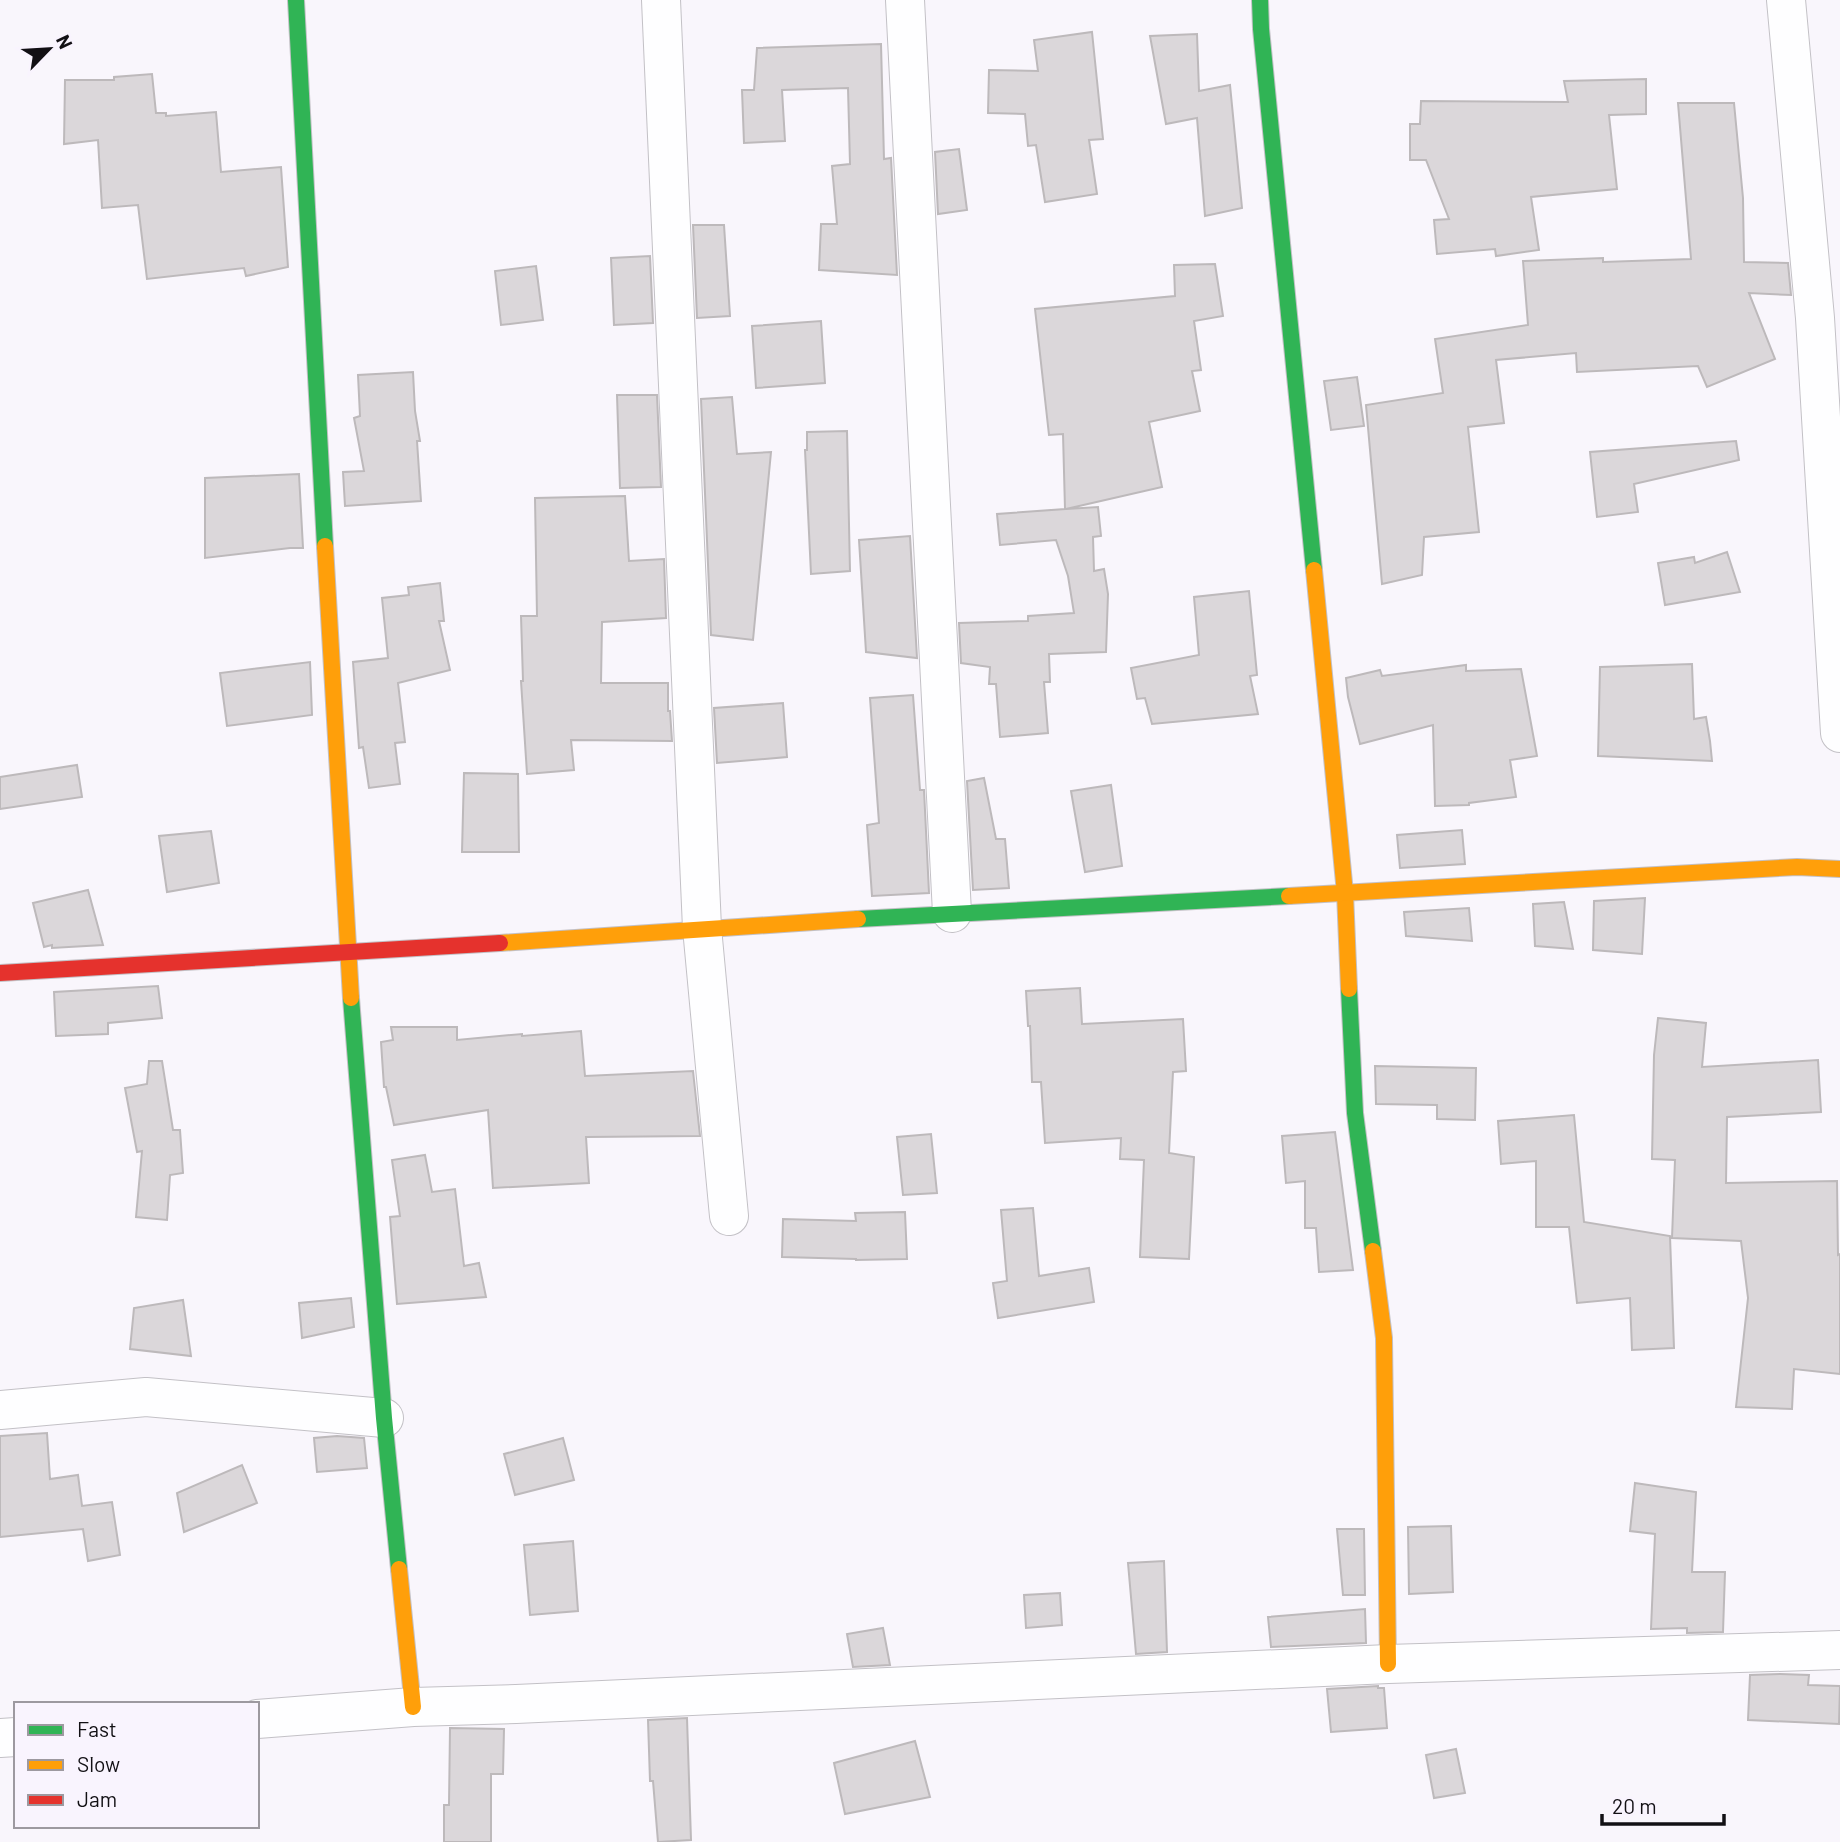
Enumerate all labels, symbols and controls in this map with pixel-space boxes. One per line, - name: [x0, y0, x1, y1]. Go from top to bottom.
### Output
- north arrow: [14, 14, 84, 84]
- text: N: [52, 31, 78, 52]
- legend: [14, 1702, 259, 1828]
- text: Fast: [77, 1716, 117, 1741]
- text: Slow: [77, 1751, 120, 1776]
- scale bar: [1602, 1783, 1724, 1827]
- text: Jam: [77, 1786, 117, 1811]
- text: 20 m: [1612, 1793, 1657, 1818]

